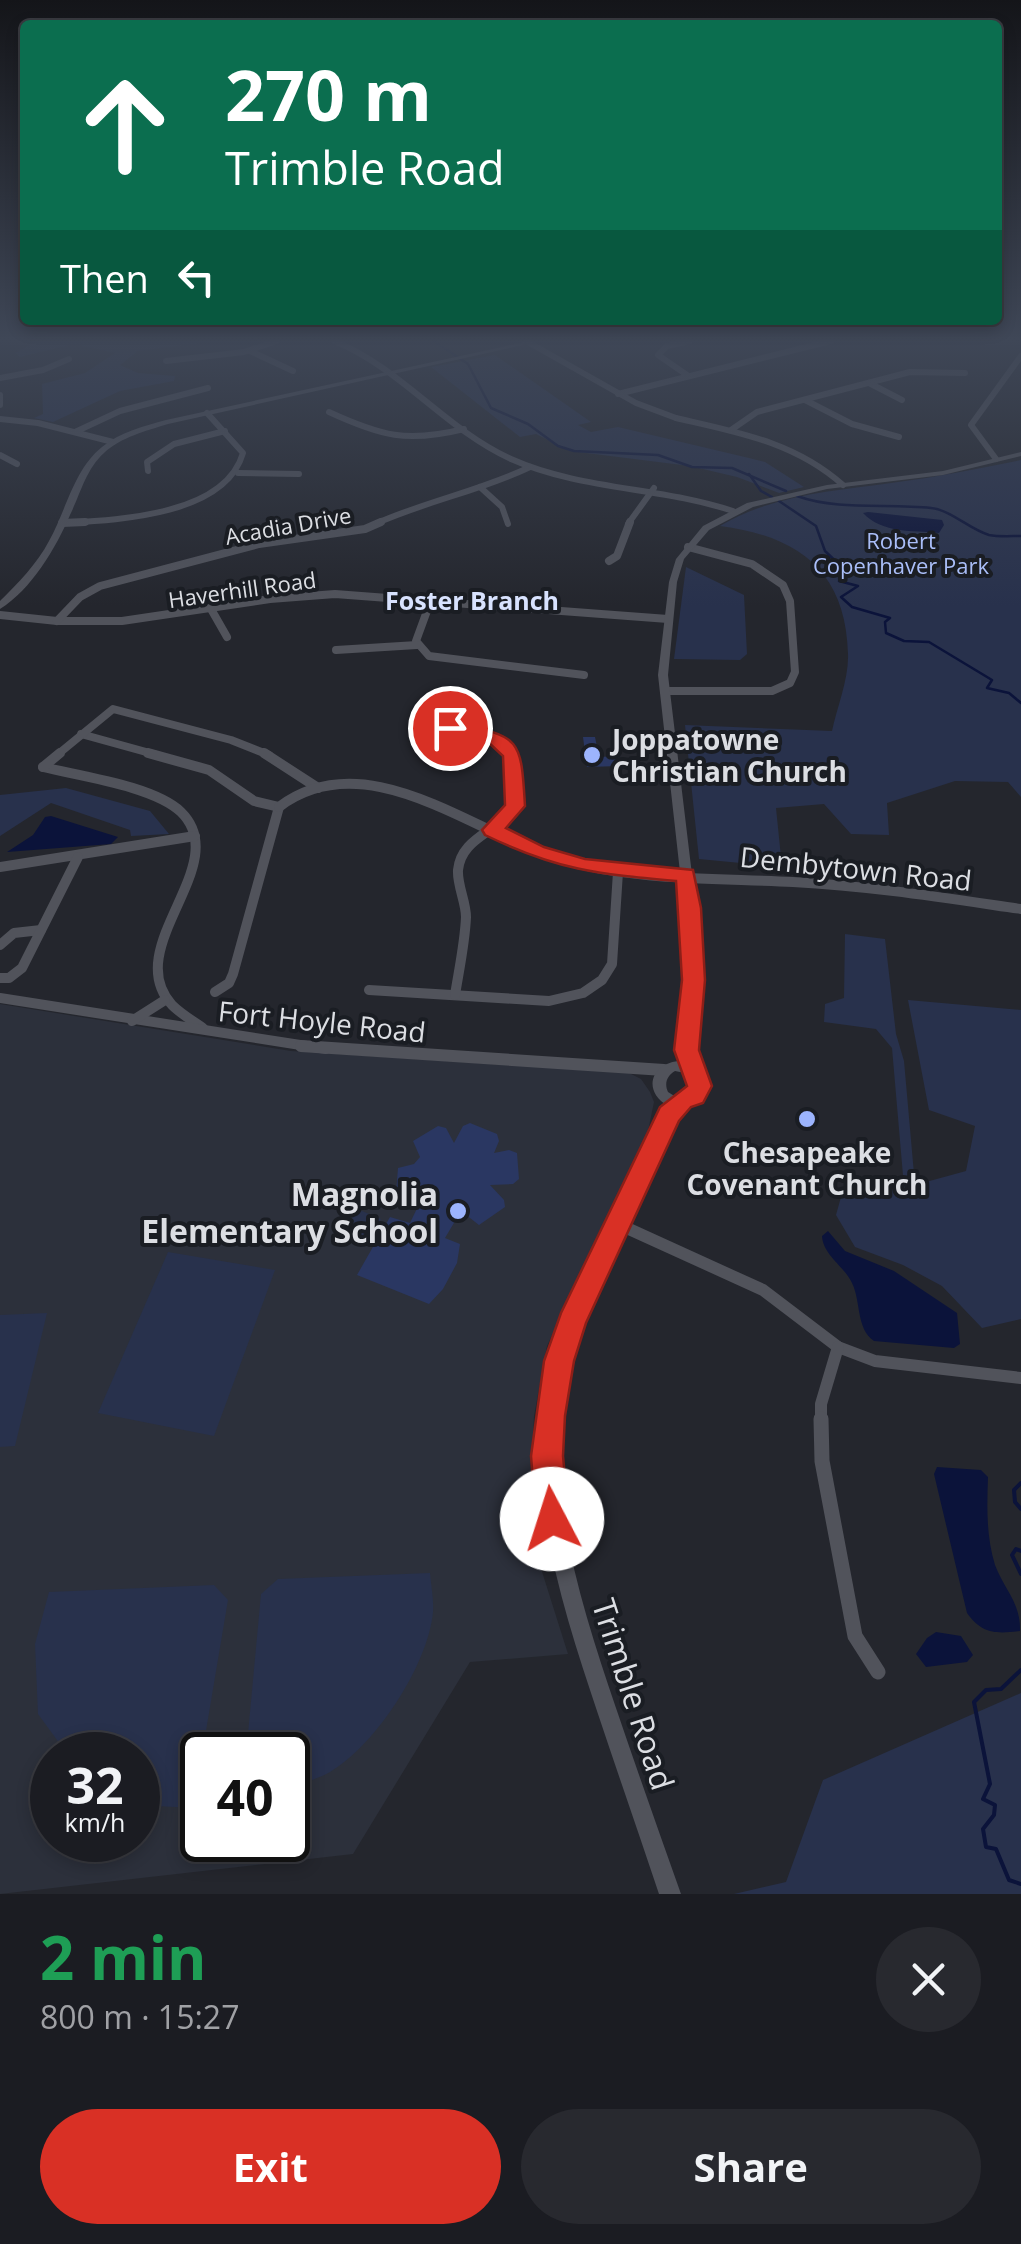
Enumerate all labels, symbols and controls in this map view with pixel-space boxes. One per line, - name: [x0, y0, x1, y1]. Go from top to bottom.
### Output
- text: 270 m: [225, 46, 432, 142]
- icon: ahead: [60, 60, 190, 190]
- text: Trimble Road: [225, 137, 504, 198]
- icon: left: [169, 250, 224, 305]
- text: Then: [60, 252, 149, 304]
- street label: Acadia Drive: [223, 499, 353, 551]
- park label: Robert Copenhaver Park: [813, 525, 990, 580]
- street label: Haverhill Road: [166, 564, 318, 614]
- district label: Foster Branch: [385, 583, 559, 617]
- pin: [408, 686, 493, 771]
- icon: arrive: [423, 701, 478, 756]
- place label: Joppatowne Christian Church: [609, 720, 847, 790]
- marker: Joppatowne Christian Church: [581, 744, 603, 766]
- street label: Dembytown Road: [738, 837, 974, 899]
- street label: Fort Hoyle Road: [216, 991, 428, 1051]
- marker: Chesapeake Covenant Church: [796, 1108, 818, 1130]
- place label: Chesapeake Covenant Church: [687, 1133, 927, 1203]
- place label: Magnolia Elementary School: [141, 1172, 438, 1252]
- marker: Magnolia Elementary School: [447, 1200, 469, 1222]
- position arrow: [500, 1467, 604, 1571]
- street label: Trimble Road: [583, 1593, 685, 1795]
- speed limit sign: 40: [180, 1732, 310, 1862]
- text: 32: [66, 1751, 124, 1819]
- text: km/h: [65, 1805, 125, 1839]
- text: 2 min: [40, 1916, 207, 1998]
- button: close: [876, 1927, 981, 2032]
- text: 800 m · 15:27: [40, 1995, 239, 2038]
- button: Exit: [40, 2109, 501, 2224]
- button: Share: [521, 2109, 981, 2224]

